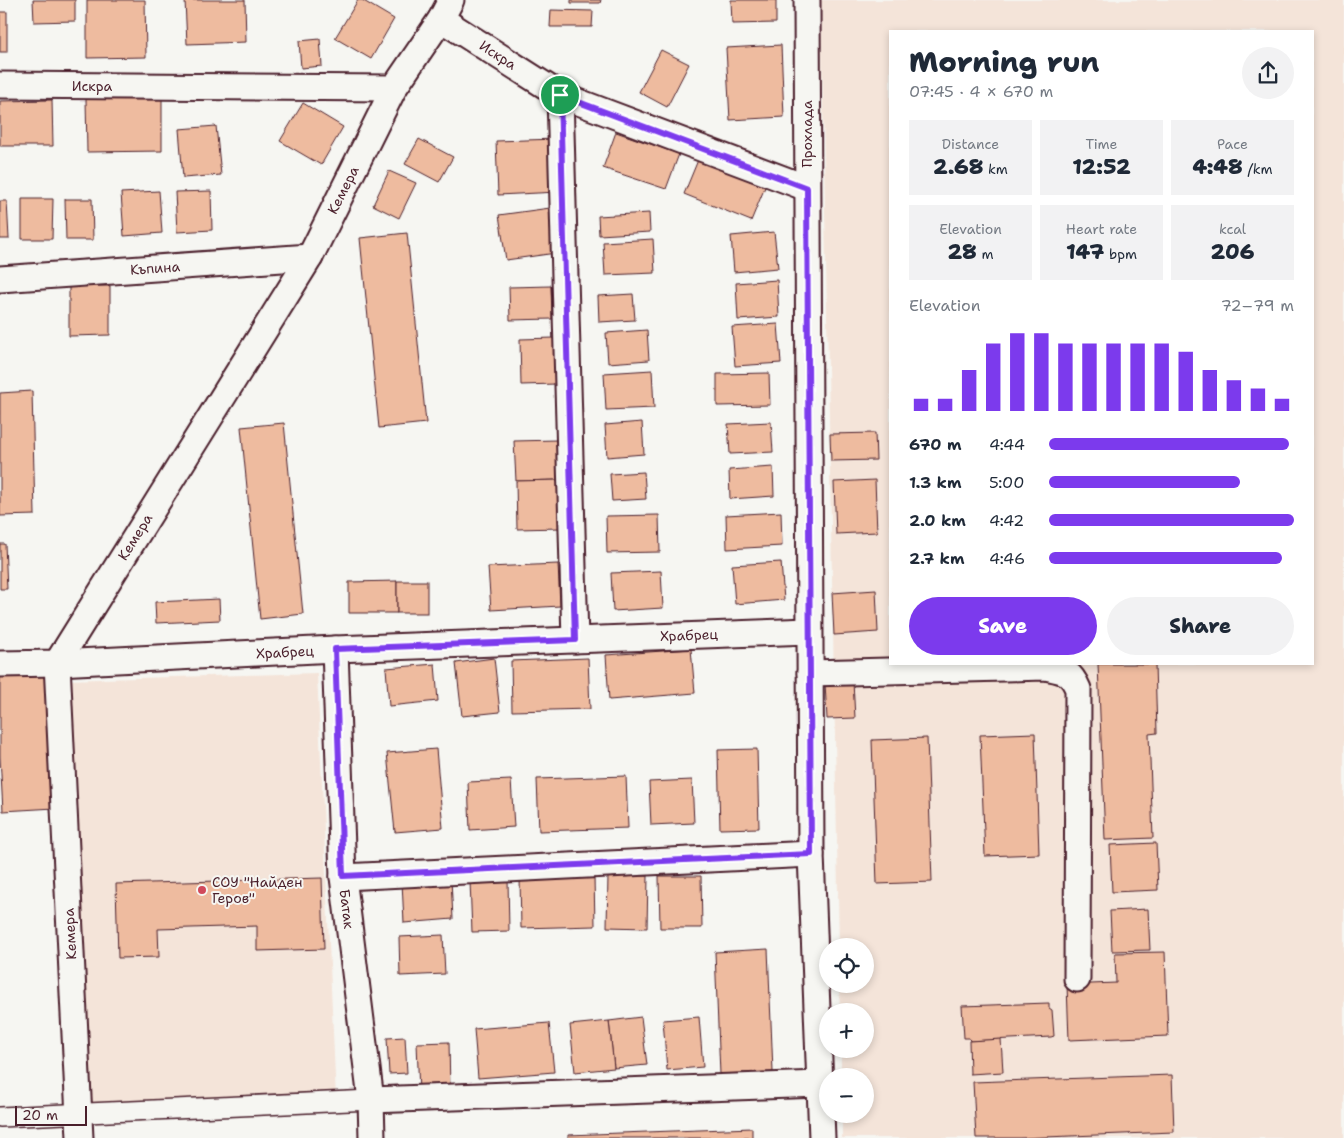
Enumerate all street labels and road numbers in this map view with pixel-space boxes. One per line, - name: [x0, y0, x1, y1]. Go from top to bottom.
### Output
- street label: Искра: [476, 36, 520, 74]
- street label: Искра: [72, 77, 113, 95]
- street label: Прохлада: [798, 100, 816, 168]
- street label: Кемера: [323, 163, 363, 217]
- street label: Къпина: [129, 257, 181, 279]
- street label: Кемера: [114, 510, 156, 564]
- street label: Храбрец: [660, 625, 719, 645]
- street label: Храбрец: [256, 641, 315, 663]
- street label: Батак: [336, 888, 358, 930]
- street label: Кемера: [60, 907, 80, 960]

